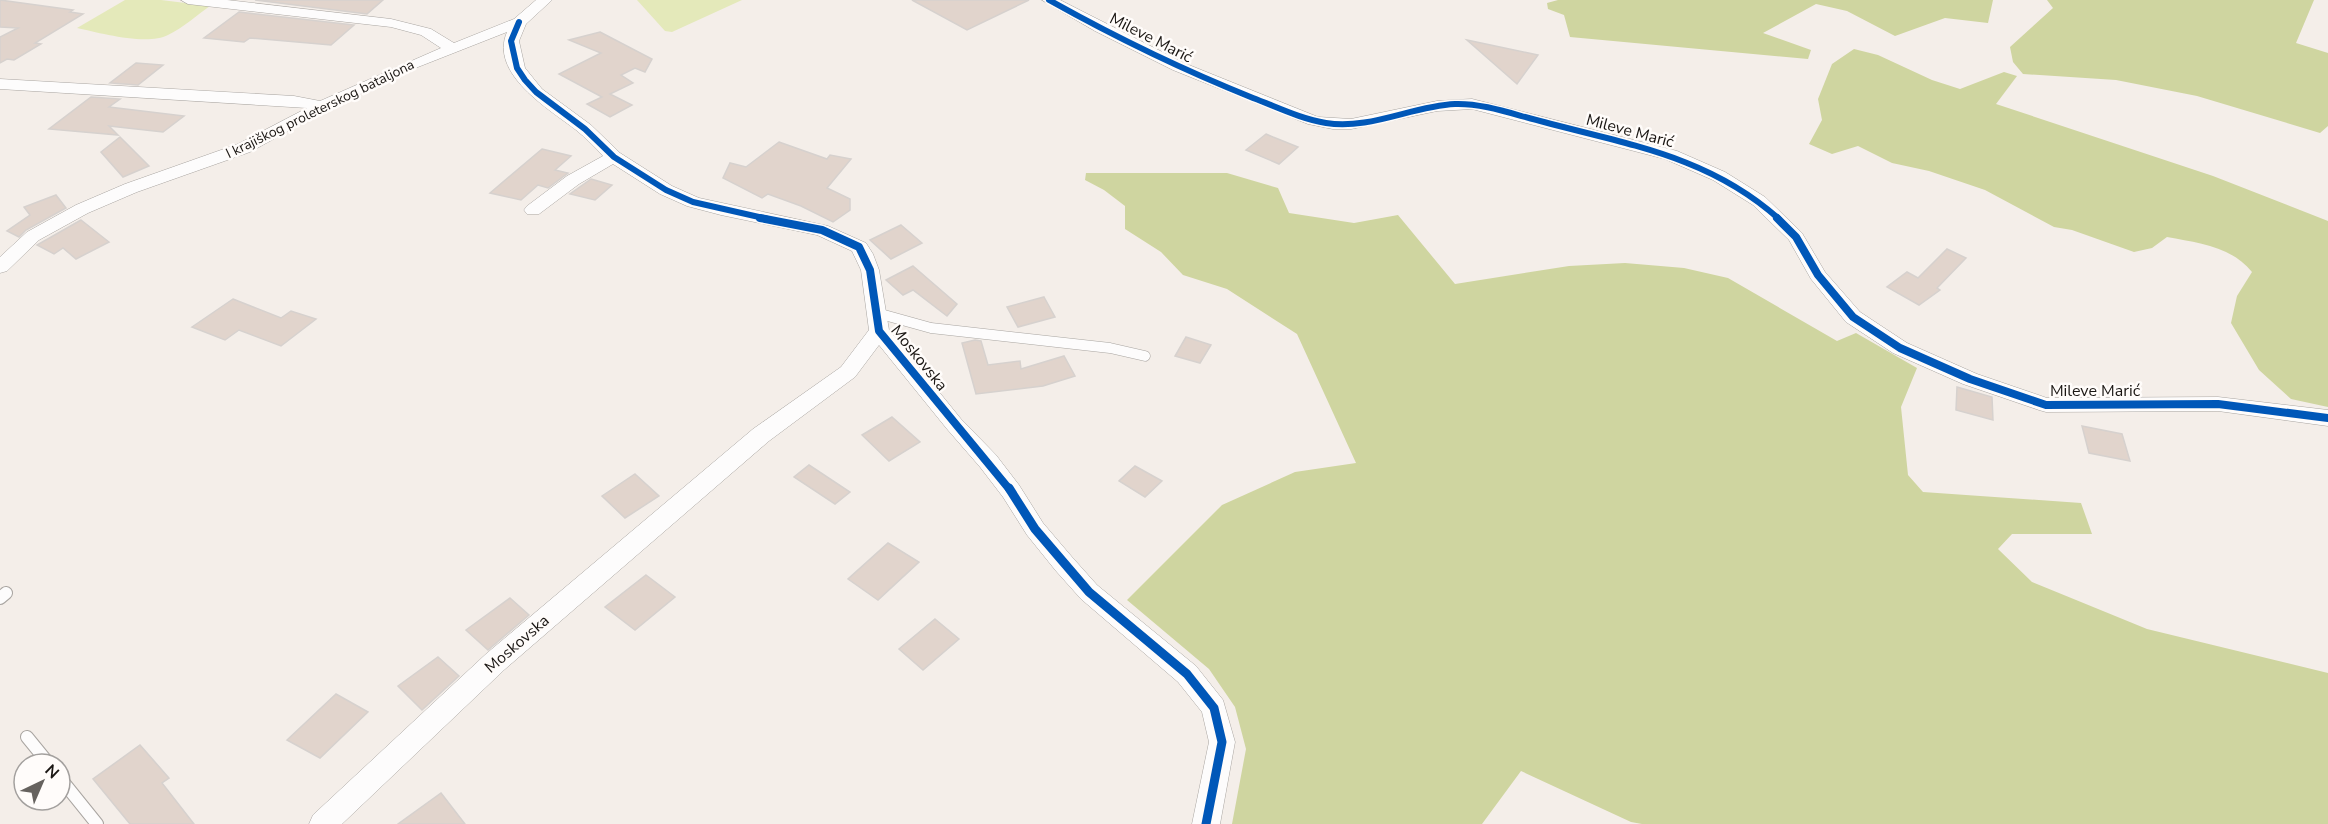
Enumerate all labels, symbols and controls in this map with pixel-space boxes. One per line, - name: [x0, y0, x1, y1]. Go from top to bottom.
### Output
- street label: Mileve Marić: [1106, 8, 1197, 69]
- street label: I krajiškog proleterskog bataljona: [223, 55, 417, 163]
- street label: Mileve Marić: [1584, 109, 1677, 153]
- street label: Moskovska: [886, 320, 952, 396]
- street label: Mileve Marić: [2050, 380, 2141, 402]
- street label: Moskovska: [480, 610, 554, 678]
- north arrow: [12, 752, 72, 812]
- text: N: [40, 760, 64, 784]

